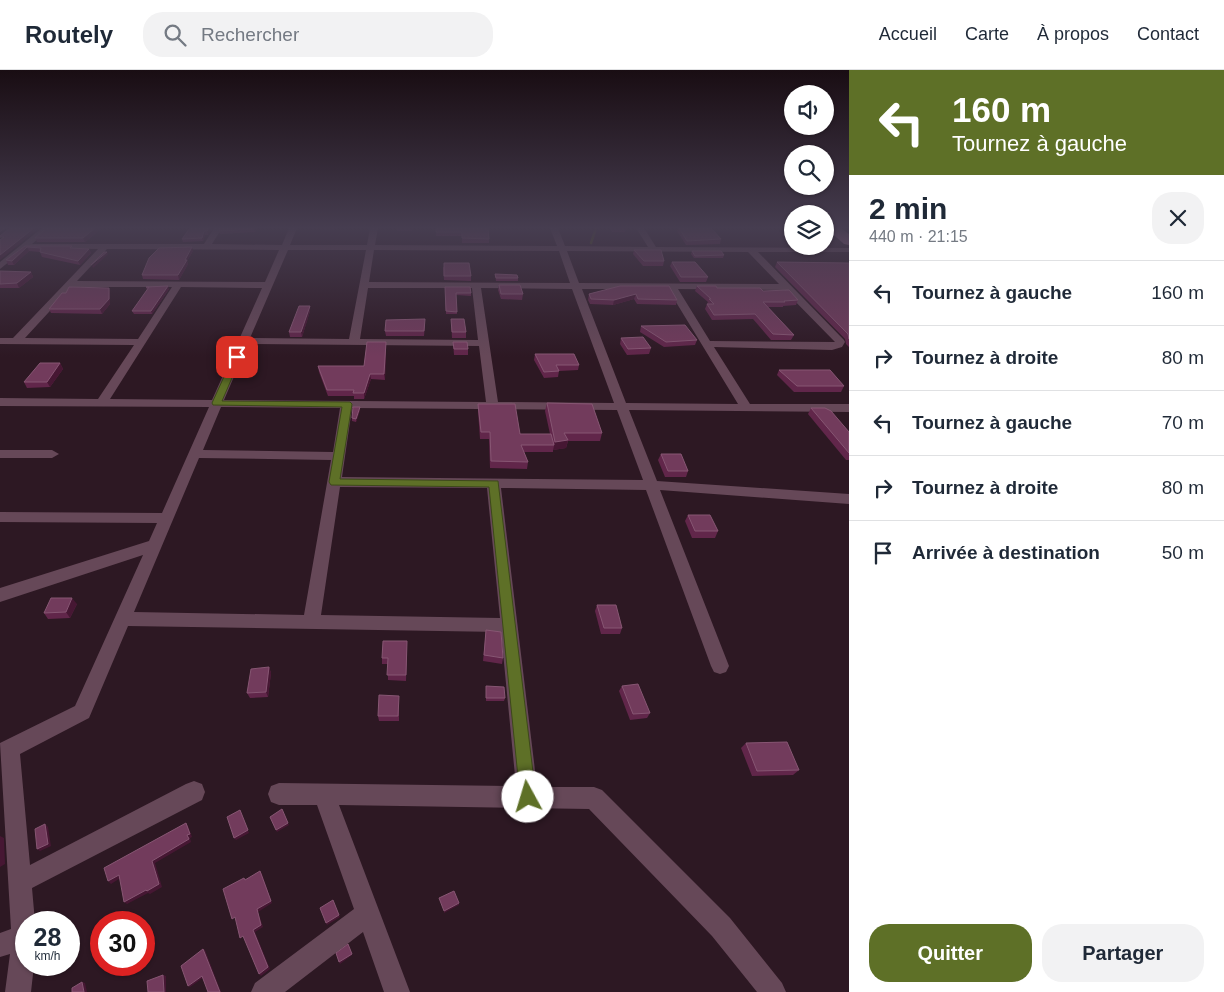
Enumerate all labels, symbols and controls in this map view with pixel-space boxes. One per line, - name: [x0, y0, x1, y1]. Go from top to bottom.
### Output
- search box: [143, 12, 493, 57]
- text: Routely: [25, 21, 113, 48]
- icon: search: [161, 21, 189, 49]
- text: Rechercher: [201, 24, 299, 45]
- text: Accueil: [879, 24, 937, 44]
- text: Carte: [965, 24, 1009, 44]
- text: À propos: [1037, 24, 1109, 44]
- text: Contact: [1137, 24, 1199, 44]
- map controls: [784, 85, 834, 255]
- button: sound: [784, 85, 834, 135]
- icon: left: [869, 90, 934, 155]
- text: 160 m: [952, 90, 1051, 129]
- text: Tournez à gauche: [952, 131, 1127, 156]
- button: search: [784, 145, 834, 195]
- text: 2 min: [869, 192, 947, 225]
- button: close: [1152, 192, 1204, 244]
- button: layers: [784, 205, 834, 255]
- text: 440 m · 21:15: [869, 228, 968, 245]
- icon: left: [869, 279, 897, 307]
- text: Tournez à gauche: [912, 282, 1072, 303]
- text: 160 m: [1151, 282, 1204, 303]
- pin: [216, 336, 258, 378]
- icon: arrive: [223, 343, 251, 371]
- icon: right: [869, 344, 897, 372]
- text: Tournez à droite: [912, 347, 1058, 368]
- text: 80 m: [1162, 347, 1204, 368]
- icon: left: [869, 409, 897, 437]
- text: Tournez à gauche: [912, 412, 1072, 433]
- text: 70 m: [1162, 412, 1204, 433]
- icon: right: [869, 474, 897, 502]
- text: Tournez à droite: [912, 477, 1058, 498]
- text: 80 m: [1162, 477, 1204, 498]
- icon: arrive: [869, 539, 897, 567]
- text: Arrivée à destination: [912, 542, 1100, 563]
- text: 50 m: [1162, 542, 1204, 563]
- position arrow: [501, 770, 553, 822]
- speed limit sign: 30: [90, 911, 155, 976]
- text: 28: [34, 923, 61, 951]
- button: Quitter: [869, 924, 1032, 982]
- button: Partager: [1042, 924, 1204, 982]
- text: km/h: [34, 949, 61, 963]

